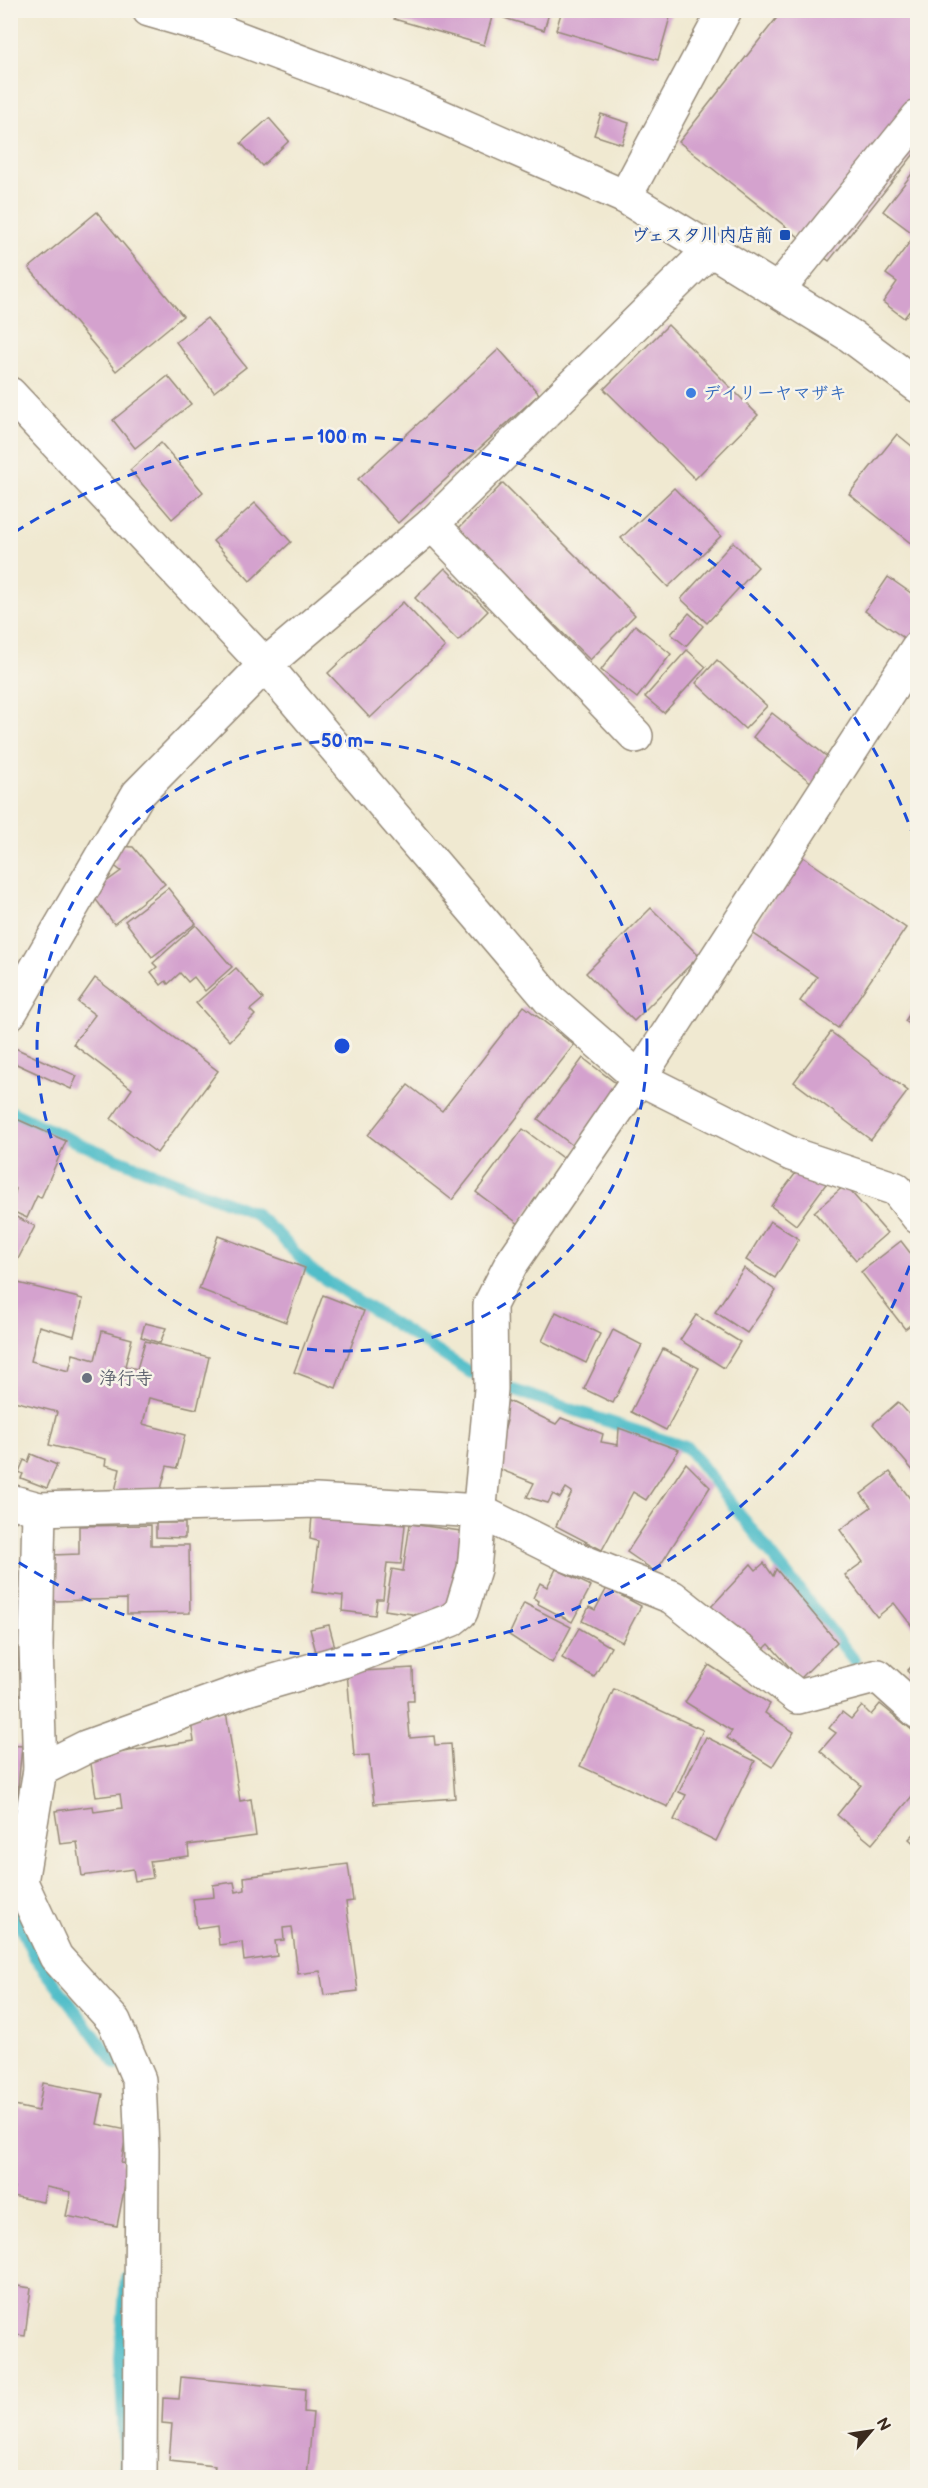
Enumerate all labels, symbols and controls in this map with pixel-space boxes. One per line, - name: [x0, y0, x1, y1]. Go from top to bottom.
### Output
- place label: ヴェスタ川内店前: [631, 225, 773, 246]
- marker: ヴェスタ川内店前: [778, 228, 792, 242]
- place label: デイリーヤマザキ: [703, 383, 847, 404]
- marker: デイリーヤマザキ: [684, 386, 698, 400]
- text: 100 m: [317, 427, 367, 448]
- text: 50 m: [321, 731, 363, 752]
- centre of rings: [332, 1036, 352, 1056]
- place label: 浄行寺: [99, 1368, 153, 1389]
- marker: 浄行寺: [80, 1371, 94, 1385]
- north arrow: [841, 2401, 901, 2461]
- text: N: [872, 2415, 894, 2434]

